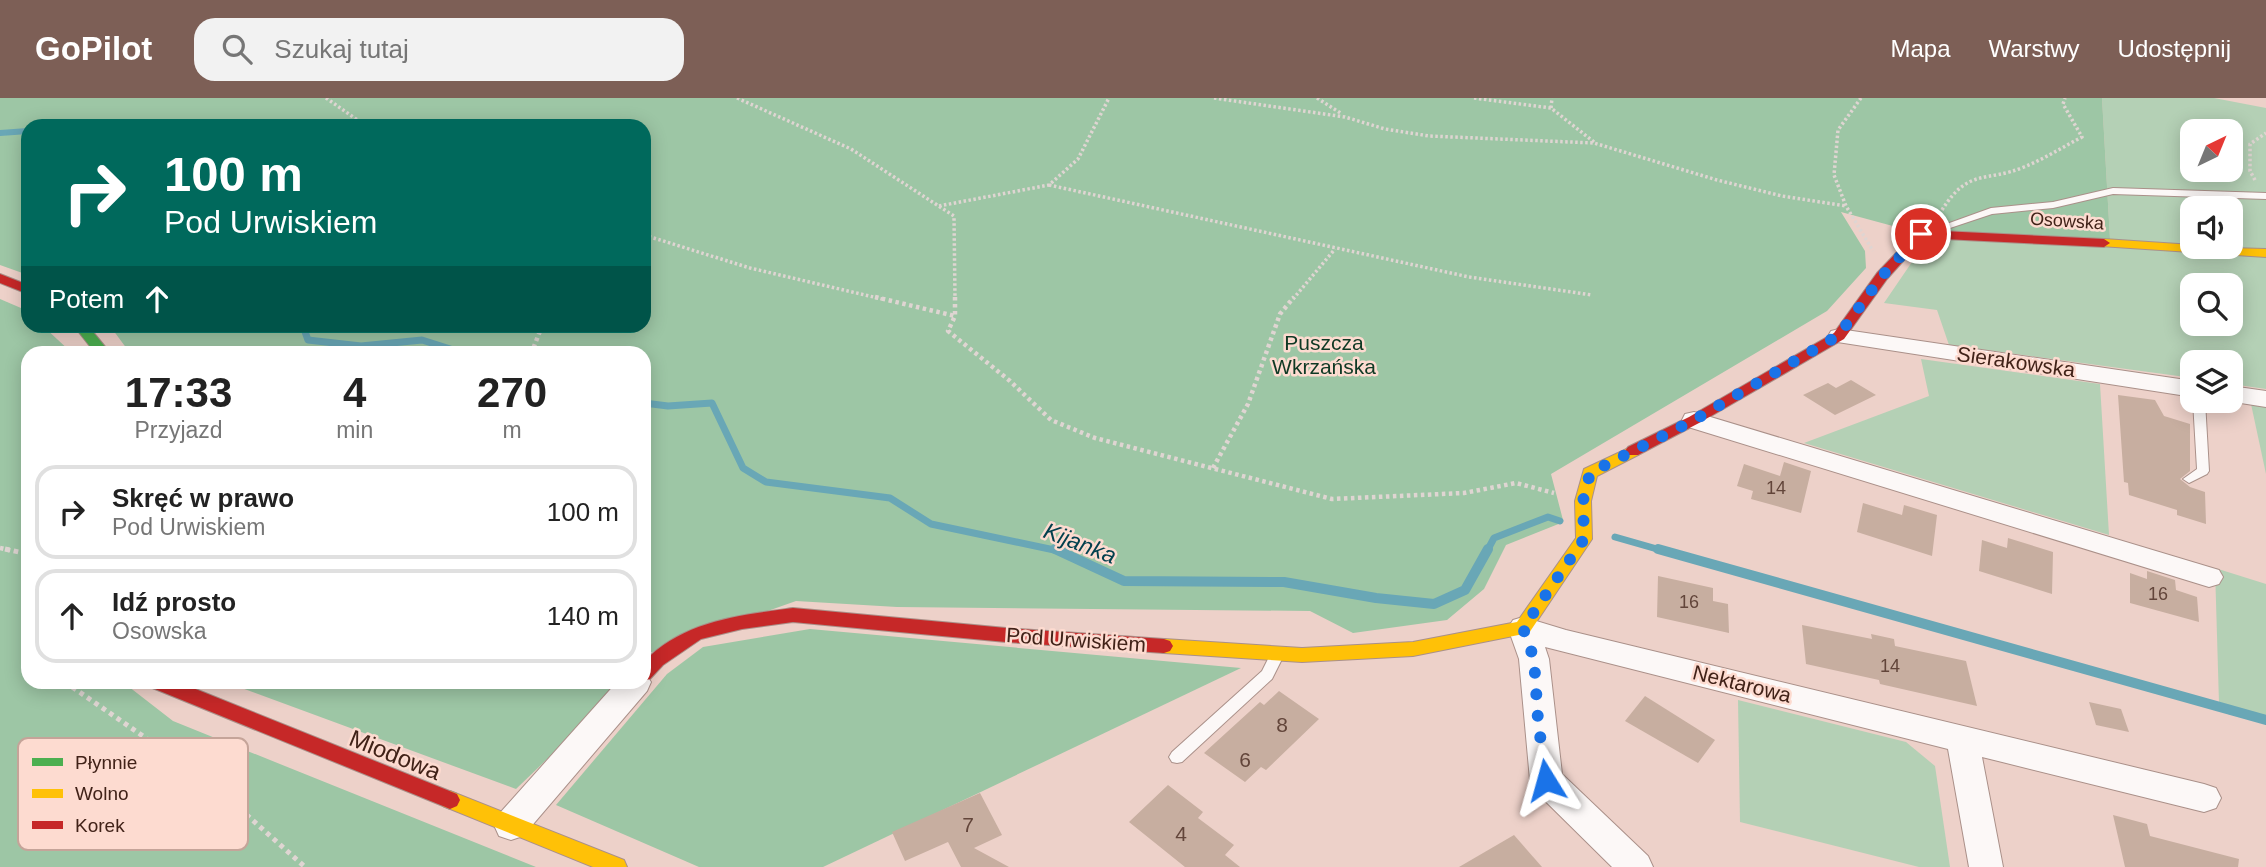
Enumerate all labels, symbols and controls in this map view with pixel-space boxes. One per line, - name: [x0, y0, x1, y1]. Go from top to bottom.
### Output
- search box: [194, 18, 684, 81]
- text: GoPilot: [35, 30, 152, 67]
- icon: search: [218, 30, 256, 68]
- text: Szukaj tutaj: [274, 34, 409, 64]
- text: Mapa: [1890, 35, 1950, 62]
- text: Warstwy: [1988, 35, 2080, 62]
- text: Udostępnij: [2118, 35, 2231, 62]
- north arrow: [2180, 119, 2244, 182]
- map controls: [2180, 119, 2243, 413]
- icon: right: [49, 147, 140, 238]
- text: 100 m: [164, 147, 303, 201]
- button: sound: [2180, 196, 2243, 259]
- text: Pod Urwiskiem: [164, 204, 377, 240]
- pin: [1891, 204, 1951, 264]
- street label: Osowska: [2029, 208, 2106, 234]
- icon: arrive: [1902, 215, 1940, 253]
- button: search: [2180, 273, 2243, 336]
- icon: ahead: [138, 280, 176, 318]
- text: Potem: [49, 284, 124, 314]
- park label: Puszcza Wkrzańska: [1272, 331, 1376, 378]
- street label: Sierakowska: [1956, 342, 2077, 381]
- button: layers: [2180, 350, 2243, 413]
- text: 17:33: [125, 369, 232, 416]
- text: 4: [343, 369, 366, 416]
- text: 270: [477, 369, 547, 416]
- text: Przyjazd: [134, 417, 223, 443]
- text: min: [336, 417, 373, 443]
- text: m: [503, 417, 522, 443]
- house number: 14: [1766, 478, 1786, 498]
- text: Skręć w prawo: [112, 483, 294, 513]
- icon: right: [53, 493, 91, 531]
- text: 100 m: [547, 497, 619, 527]
- text: Pod Urwiskiem: [112, 514, 265, 540]
- water label: Kijanka: [1040, 517, 1120, 569]
- house number: 16: [2148, 584, 2168, 604]
- text: Idź prosto: [112, 587, 236, 617]
- house number: 16: [1679, 592, 1699, 612]
- icon: ahead: [53, 597, 91, 635]
- text: 140 m: [547, 601, 619, 631]
- text: Osowska: [112, 618, 207, 644]
- street label: Pod Urwiskiem: [1005, 623, 1147, 656]
- house number: 14: [1880, 656, 1900, 676]
- street label: Nektarowa: [1691, 660, 1794, 707]
- house number: 8: [1276, 713, 1288, 736]
- street label: Miodowa: [346, 724, 445, 785]
- legend: [18, 738, 248, 850]
- position arrow: [1509, 743, 1583, 817]
- house number: 6: [1239, 748, 1251, 771]
- text: Płynnie: [75, 752, 137, 773]
- text: Wolno: [75, 783, 129, 804]
- house number: 7: [962, 813, 974, 836]
- text: Korek: [75, 815, 125, 836]
- house number: 4: [1175, 822, 1187, 845]

